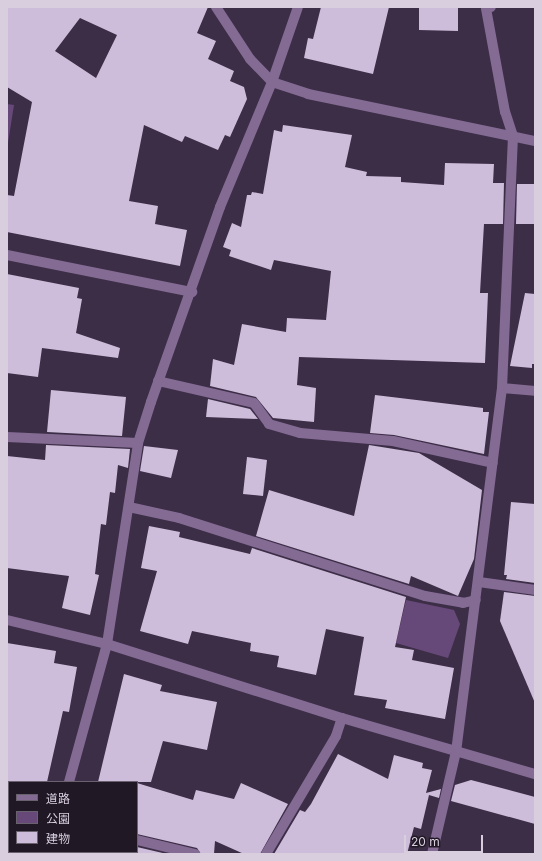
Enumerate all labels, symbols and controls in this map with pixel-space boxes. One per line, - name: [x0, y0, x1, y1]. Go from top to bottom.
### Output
- legend: [8, 781, 138, 853]
- text: 道路: [46, 791, 70, 806]
- text: 公園: [46, 811, 70, 826]
- scale bar: [406, 827, 485, 853]
- text: 建物: [46, 831, 70, 846]
- text: 20 m: [411, 834, 440, 849]

